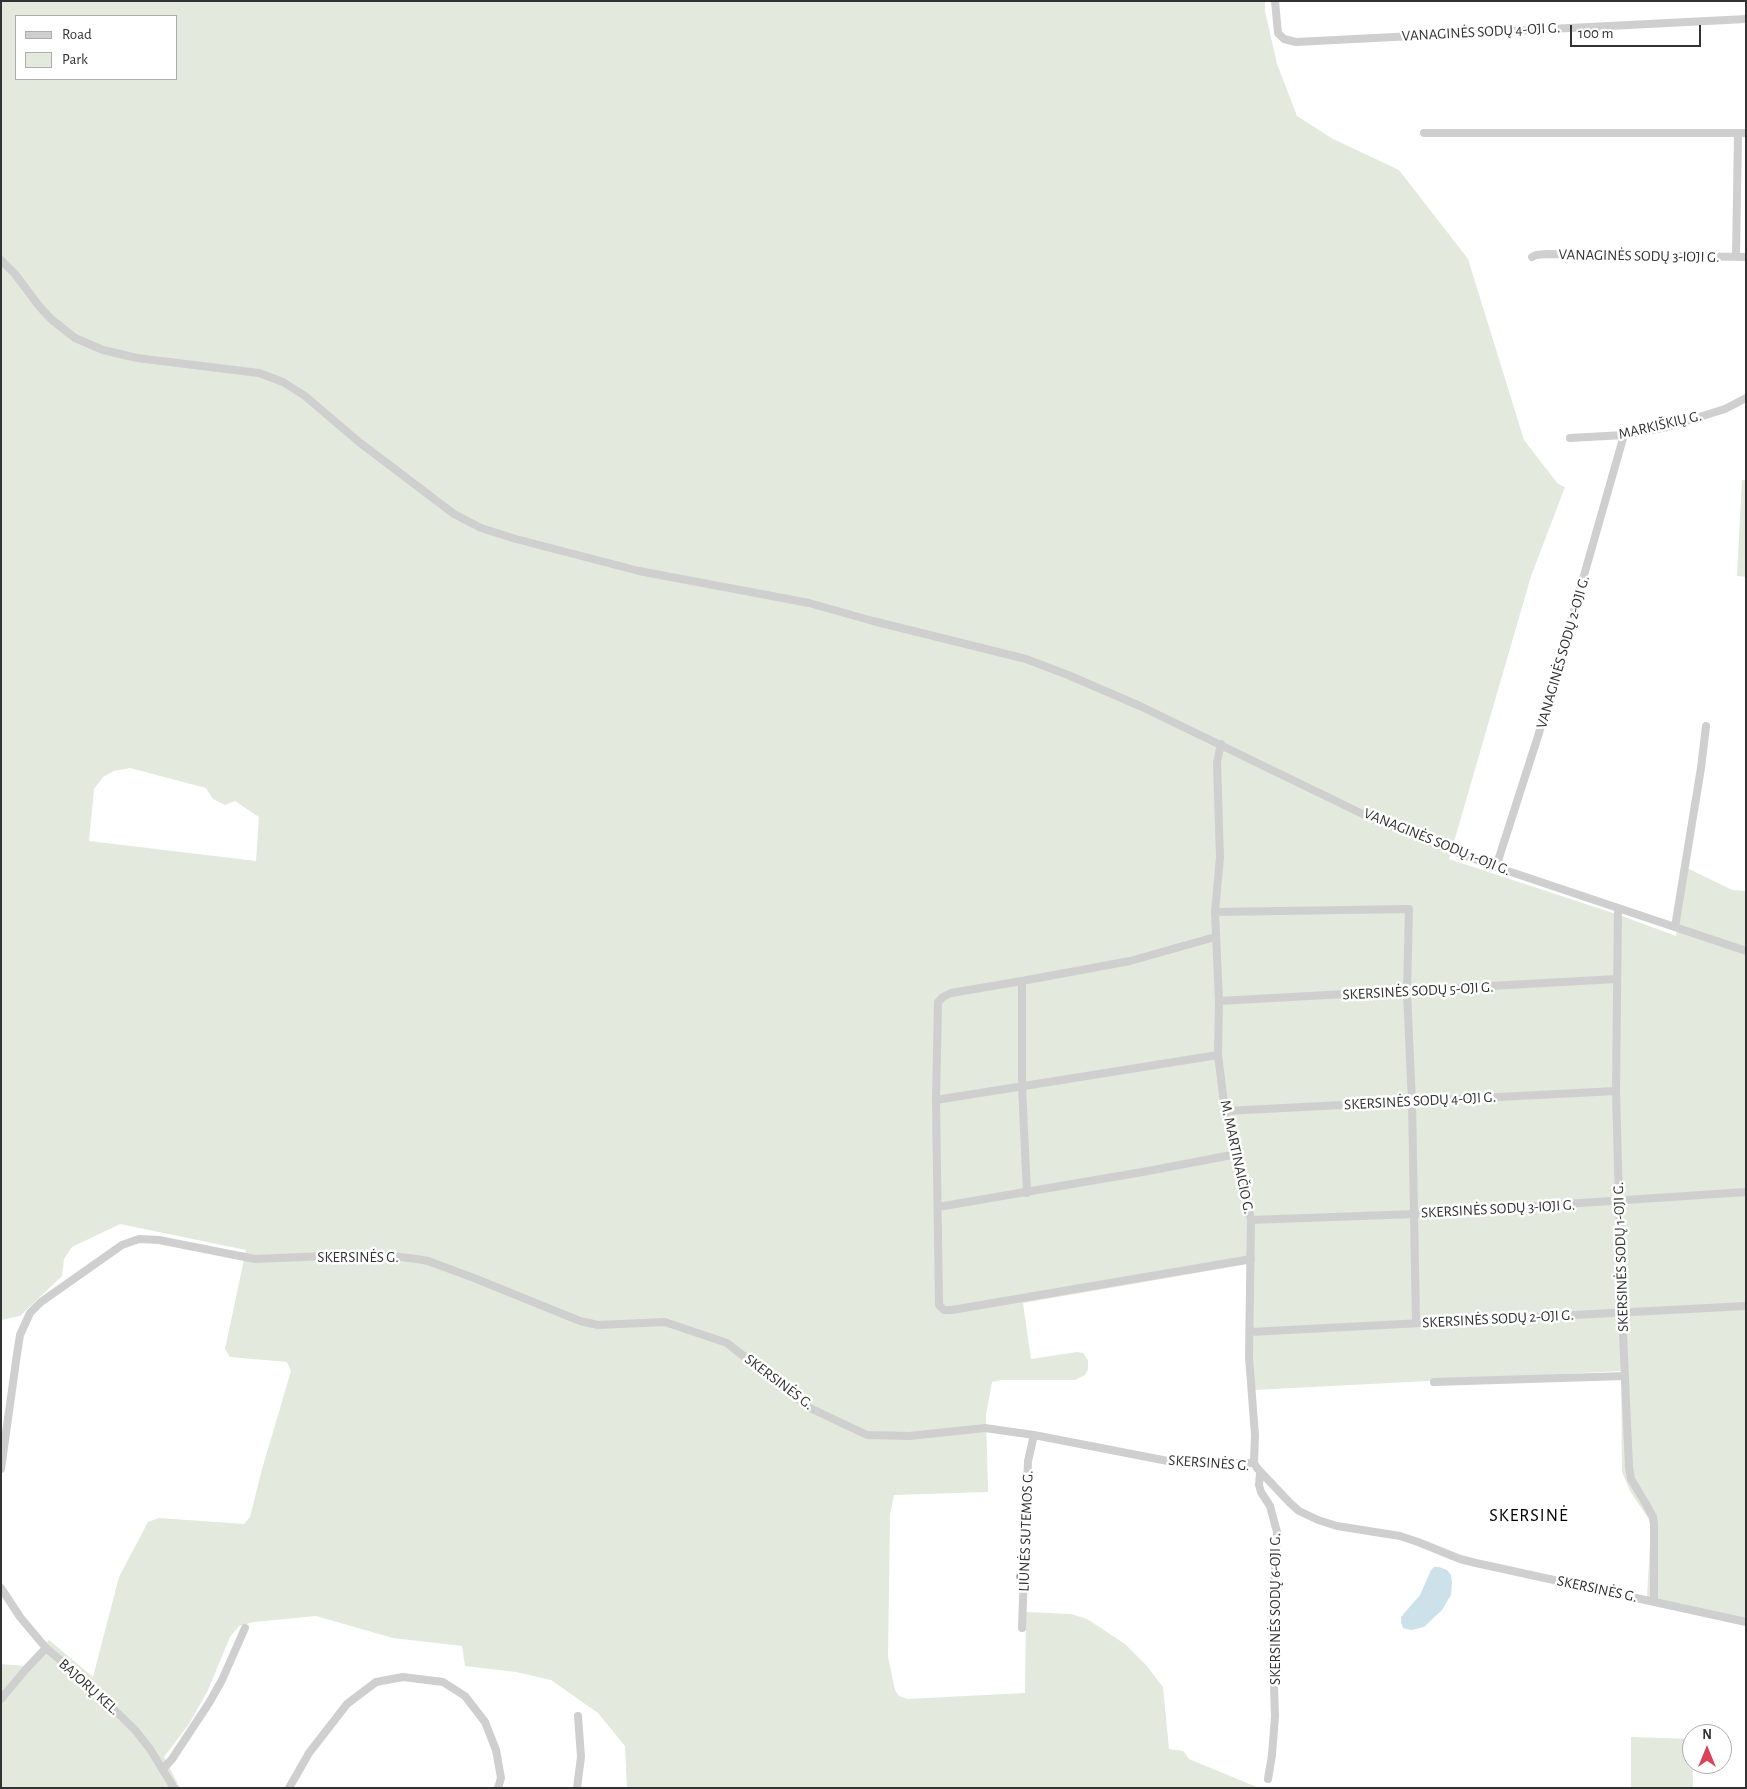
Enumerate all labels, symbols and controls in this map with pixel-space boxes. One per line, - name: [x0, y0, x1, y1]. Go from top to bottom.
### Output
- legend: [15, 15, 178, 80]
- scale bar: [1572, 15, 1703, 47]
- street label: VANAGINĖS SODŲ 4-OJI G.: [1401, 19, 1561, 45]
- text: 100 m: [1578, 26, 1613, 41]
- text: Road: [62, 27, 92, 42]
- text: Park: [62, 52, 88, 67]
- street label: VANAGINĖS SODŲ 3-IOJI G.: [1558, 246, 1720, 266]
- street label: MARKIŠKIŲ G.: [1617, 407, 1703, 443]
- street label: VANAGINĖS SODŲ 2-OJI G.: [1533, 573, 1593, 731]
- street label: VANAGINĖS SODŲ 1-OJI G.: [1361, 804, 1513, 880]
- street label: SKERSINĖS SODŲ 5-OJI G.: [1342, 978, 1494, 1004]
- street label: SKERSINĖS SODŲ 4-OJI G.: [1344, 1088, 1496, 1114]
- street label: M. MARTINAIČIO G.: [1216, 1098, 1258, 1216]
- street label: SKERSINĖS SODŲ 1-OJI G.: [1609, 1182, 1633, 1332]
- street label: SKERSINĖS SODŲ 3-IOJI G.: [1420, 1196, 1576, 1222]
- street label: SKERSINĖS G.: [317, 1248, 399, 1266]
- street label: SKERSINĖS SODŲ 2-OJI G.: [1422, 1306, 1574, 1332]
- street label: SKERSINĖS G.: [741, 1350, 817, 1414]
- street label: SKERSINĖS G.: [1168, 1451, 1250, 1475]
- street label: LIŪNĖS SUTEMOS G.: [1015, 1470, 1037, 1592]
- district label: SKERSINĖ: [1488, 1505, 1570, 1527]
- street label: SKERSINĖS SODŲ 6-OJI G.: [1266, 1533, 1284, 1685]
- street label: SKERSINĖS G.: [1555, 1572, 1639, 1606]
- street label: BAJORŲ KEL.: [55, 1655, 123, 1719]
- north arrow: [1682, 1724, 1732, 1774]
- text: N: [1702, 1728, 1712, 1742]

